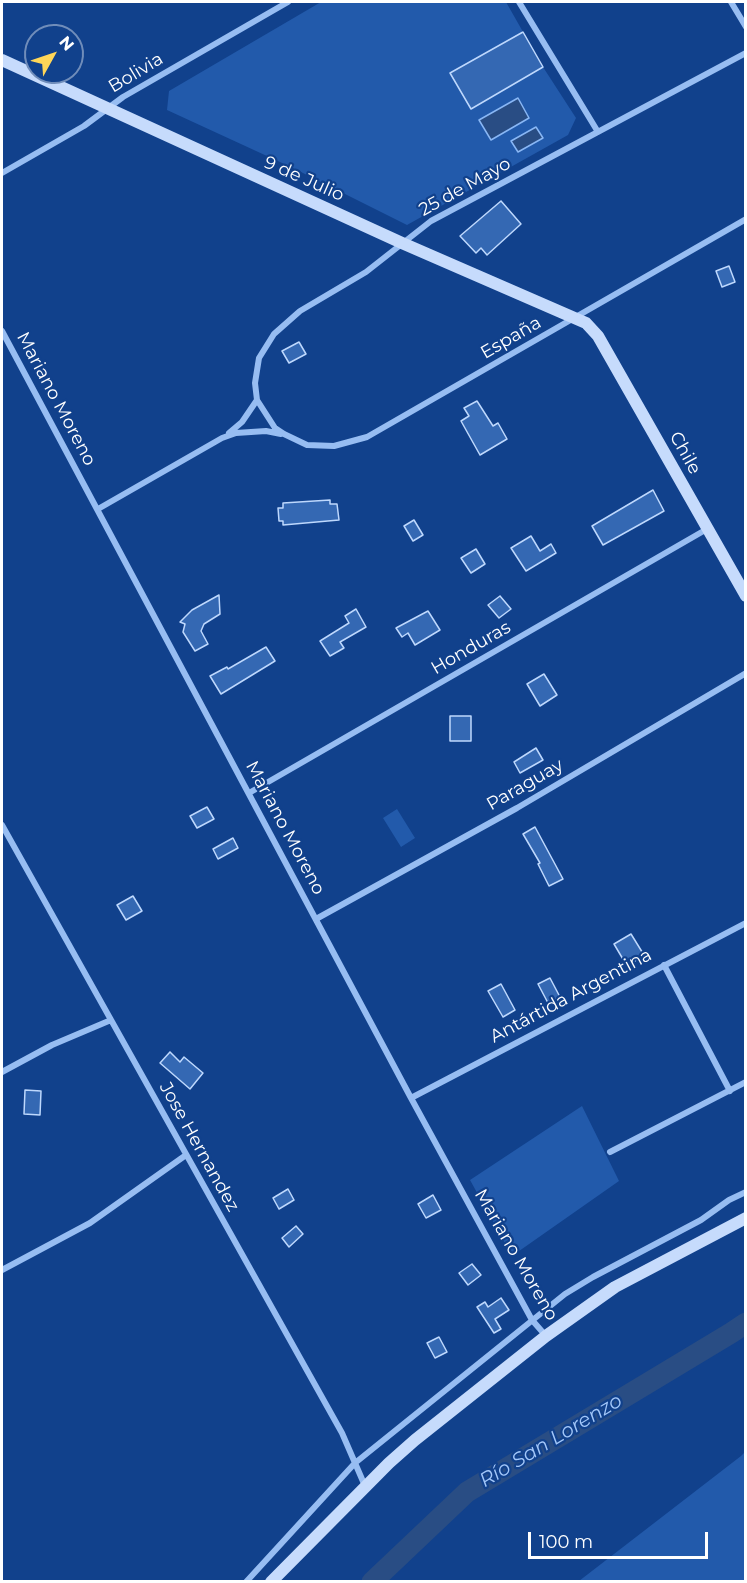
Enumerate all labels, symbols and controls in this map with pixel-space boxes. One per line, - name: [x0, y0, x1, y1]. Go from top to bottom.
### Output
- north arrow: [24, 24, 84, 84]
- text: N: [55, 32, 78, 54]
- street label: Bolivia: [105, 48, 167, 98]
- street label: 9 de Julio: [261, 152, 347, 206]
- street label: 25 de Mayo: [416, 153, 514, 221]
- street label: España: [477, 312, 545, 364]
- street label: Mariano Moreno: [12, 328, 100, 470]
- street label: Chile: [665, 428, 705, 478]
- street label: Honduras: [427, 617, 515, 679]
- street label: Paraguay: [483, 754, 567, 816]
- street label: Mariano Moreno: [241, 757, 329, 899]
- street label: Antártida Argentina: [486, 944, 656, 1048]
- street label: Jose Hernandez: [155, 1079, 243, 1215]
- street label: Mariano Moreno: [470, 1185, 562, 1325]
- water label: Río San Lorenzo: [475, 1389, 627, 1493]
- scale bar: [531, 1520, 711, 1558]
- text: 100 m: [539, 1531, 593, 1553]

